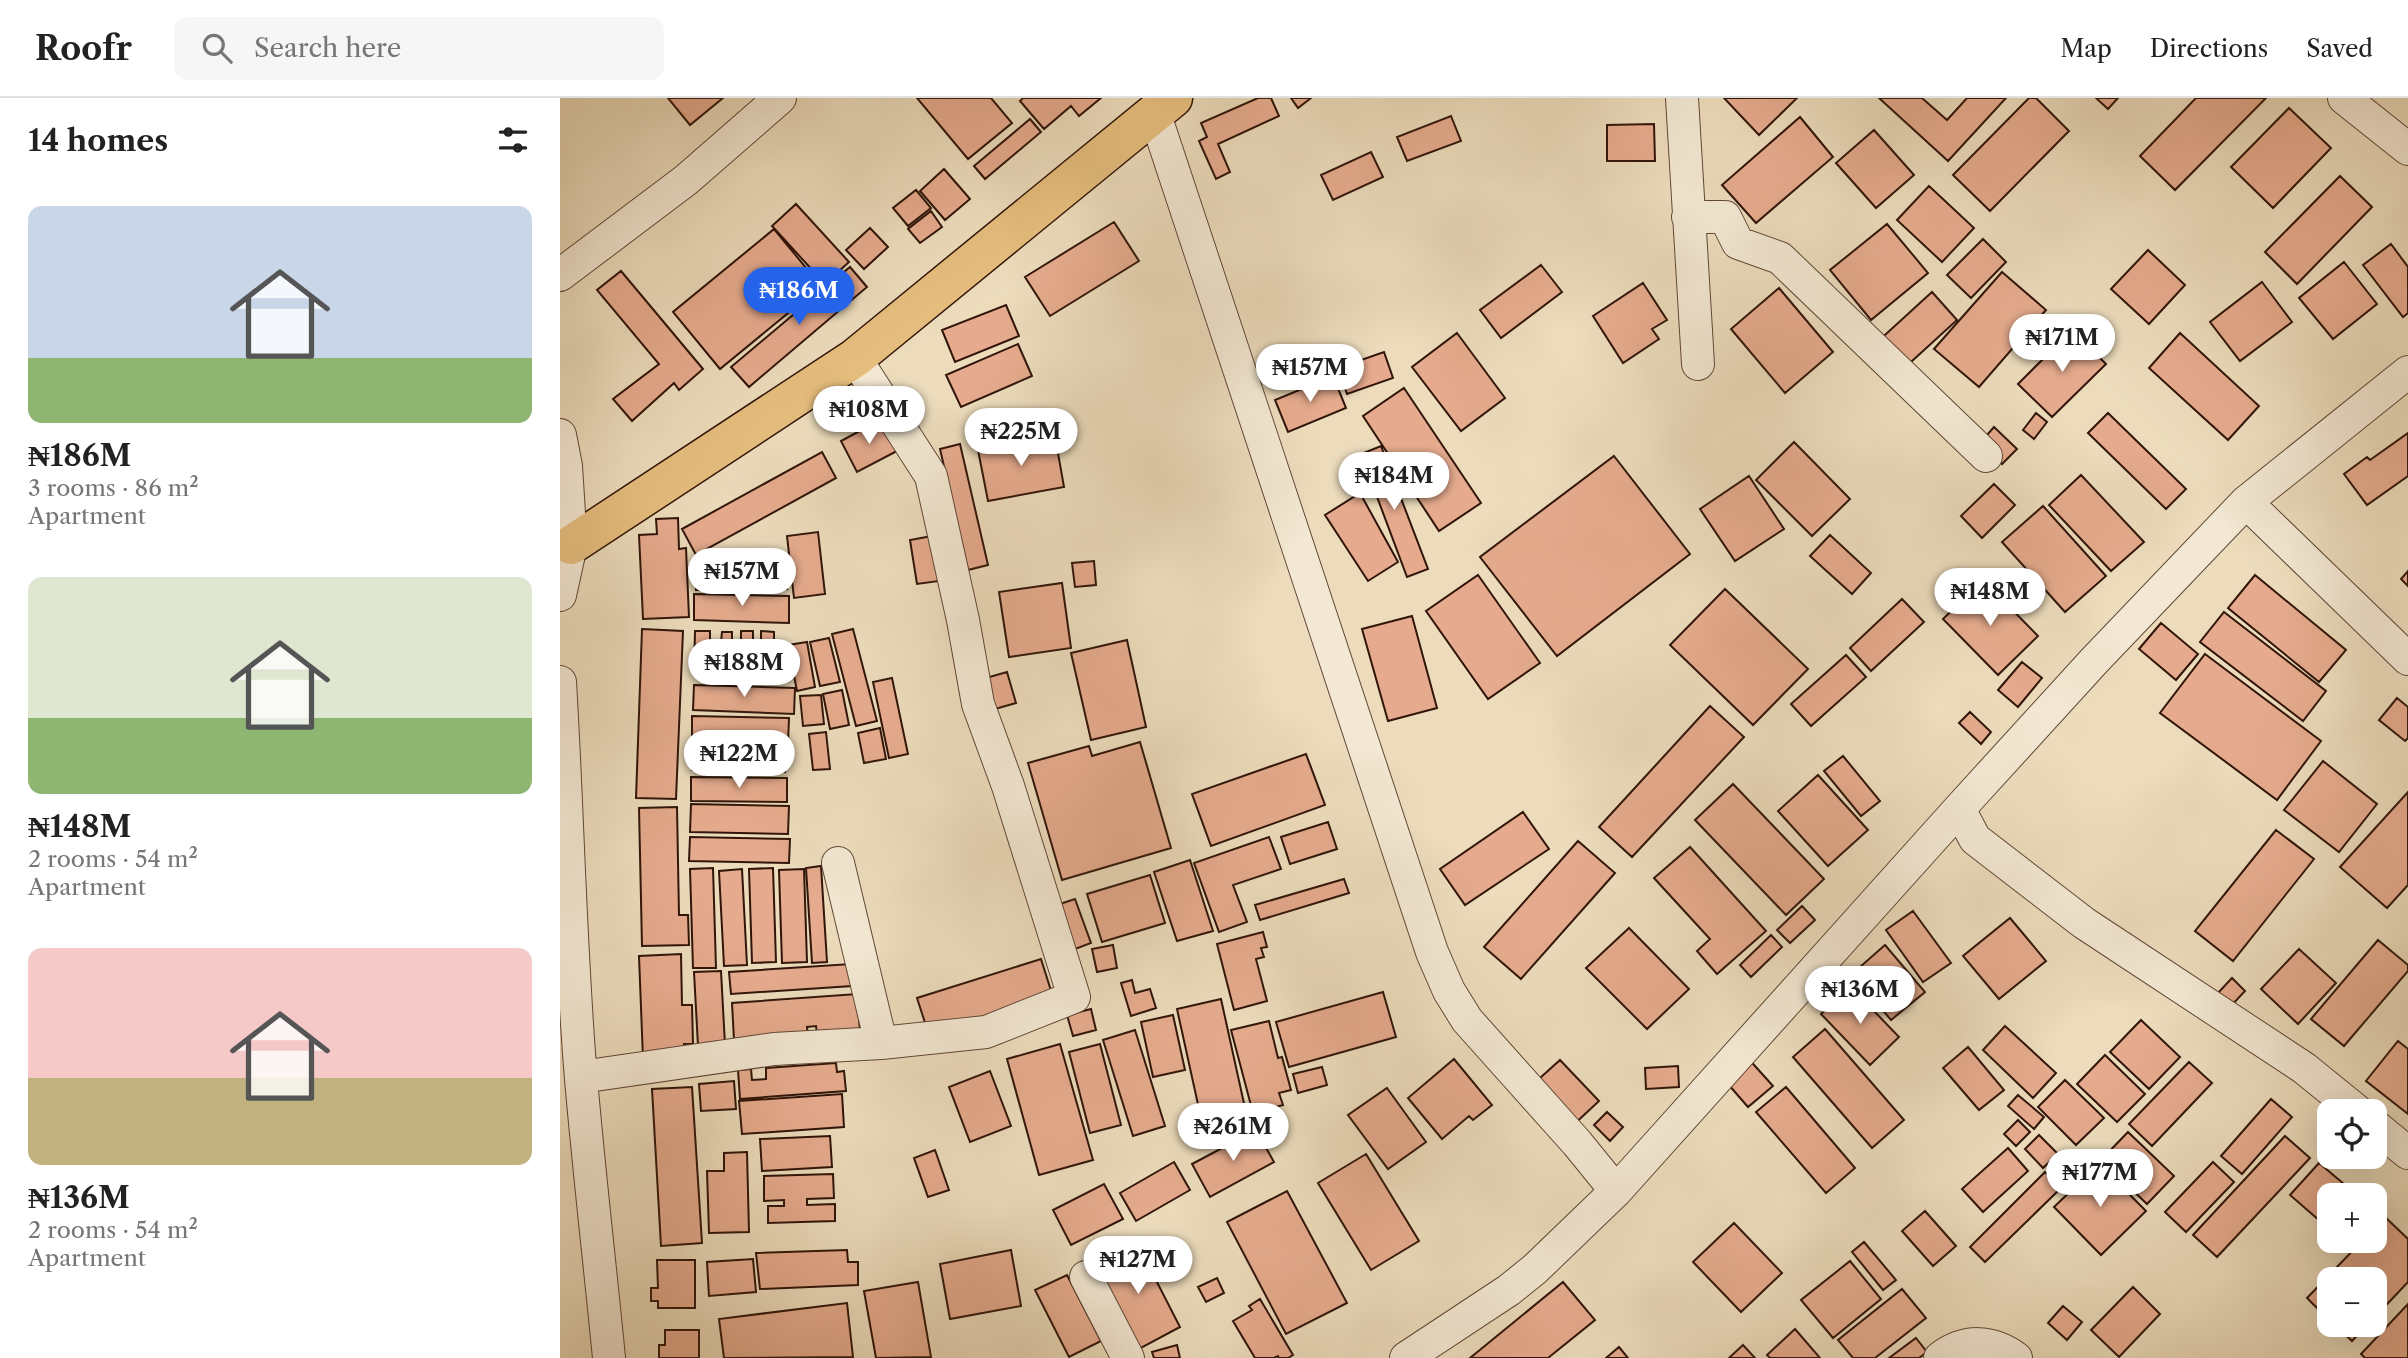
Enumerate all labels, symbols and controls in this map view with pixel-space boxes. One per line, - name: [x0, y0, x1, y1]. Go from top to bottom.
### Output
- search box: [174, 17, 664, 80]
- text: Roofr: [35, 28, 132, 69]
- icon: search: [198, 29, 236, 67]
- text: Search here: [254, 32, 401, 64]
- text: Map: [2060, 34, 2112, 63]
- text: Directions: [2150, 34, 2268, 63]
- text: Saved: [2306, 34, 2373, 63]
- icon: filters: [494, 121, 532, 159]
- text: 14 homes: [28, 122, 168, 159]
- icon: home: [217, 251, 343, 377]
- pin: ₦186M: [750, 268, 848, 327]
- text: ₦186M: [759, 276, 839, 304]
- pin: ₦171M: [2013, 314, 2111, 374]
- text: ₦171M: [2025, 323, 2099, 351]
- pin: ₦157M: [1261, 344, 1359, 404]
- text: ₦157M: [1272, 353, 1348, 381]
- pin: ₦108M: [820, 386, 918, 446]
- text: ₦108M: [829, 395, 909, 423]
- pin: ₦225M: [972, 408, 1070, 468]
- text: ₦225M: [981, 417, 1061, 445]
- text: ₦186M: [28, 437, 131, 474]
- pin: ₦184M: [1345, 452, 1443, 512]
- text: ₦184M: [1354, 461, 1434, 489]
- text: 3 rooms · 86 m²: [28, 474, 199, 502]
- text: Apartment: [28, 502, 146, 530]
- pin: ₦157M: [693, 548, 791, 608]
- text: ₦157M: [704, 557, 780, 585]
- pin: ₦148M: [1941, 568, 2039, 628]
- text: ₦148M: [1950, 577, 2030, 605]
- icon: home: [217, 622, 343, 748]
- pin: ₦188M: [695, 640, 793, 699]
- text: ₦188M: [704, 648, 784, 676]
- pin: ₦122M: [690, 730, 788, 790]
- text: ₦122M: [700, 739, 778, 767]
- text: ₦148M: [28, 808, 131, 845]
- text: 2 rooms · 54 m²: [28, 845, 198, 873]
- text: Apartment: [28, 873, 146, 901]
- pin: ₦136M: [1811, 967, 1909, 1026]
- text: ₦136M: [1821, 975, 1899, 1003]
- icon: home: [217, 993, 343, 1119]
- map controls: [2317, 1099, 2387, 1337]
- button: locate: [2317, 1099, 2387, 1169]
- pin: ₦261M: [1184, 1104, 1282, 1163]
- text: ₦261M: [1194, 1112, 1272, 1140]
- pin: ₦177M: [2051, 1150, 2149, 1209]
- text: ₦177M: [2062, 1158, 2138, 1186]
- text: ₦136M: [28, 1179, 130, 1216]
- button: +: [2317, 1183, 2387, 1253]
- text: 2 rooms · 54 m²: [28, 1216, 198, 1244]
- pin: ₦127M: [1089, 1236, 1187, 1296]
- text: Apartment: [28, 1244, 146, 1272]
- text: ₦127M: [1100, 1245, 1176, 1273]
- button: −: [2317, 1267, 2387, 1337]

